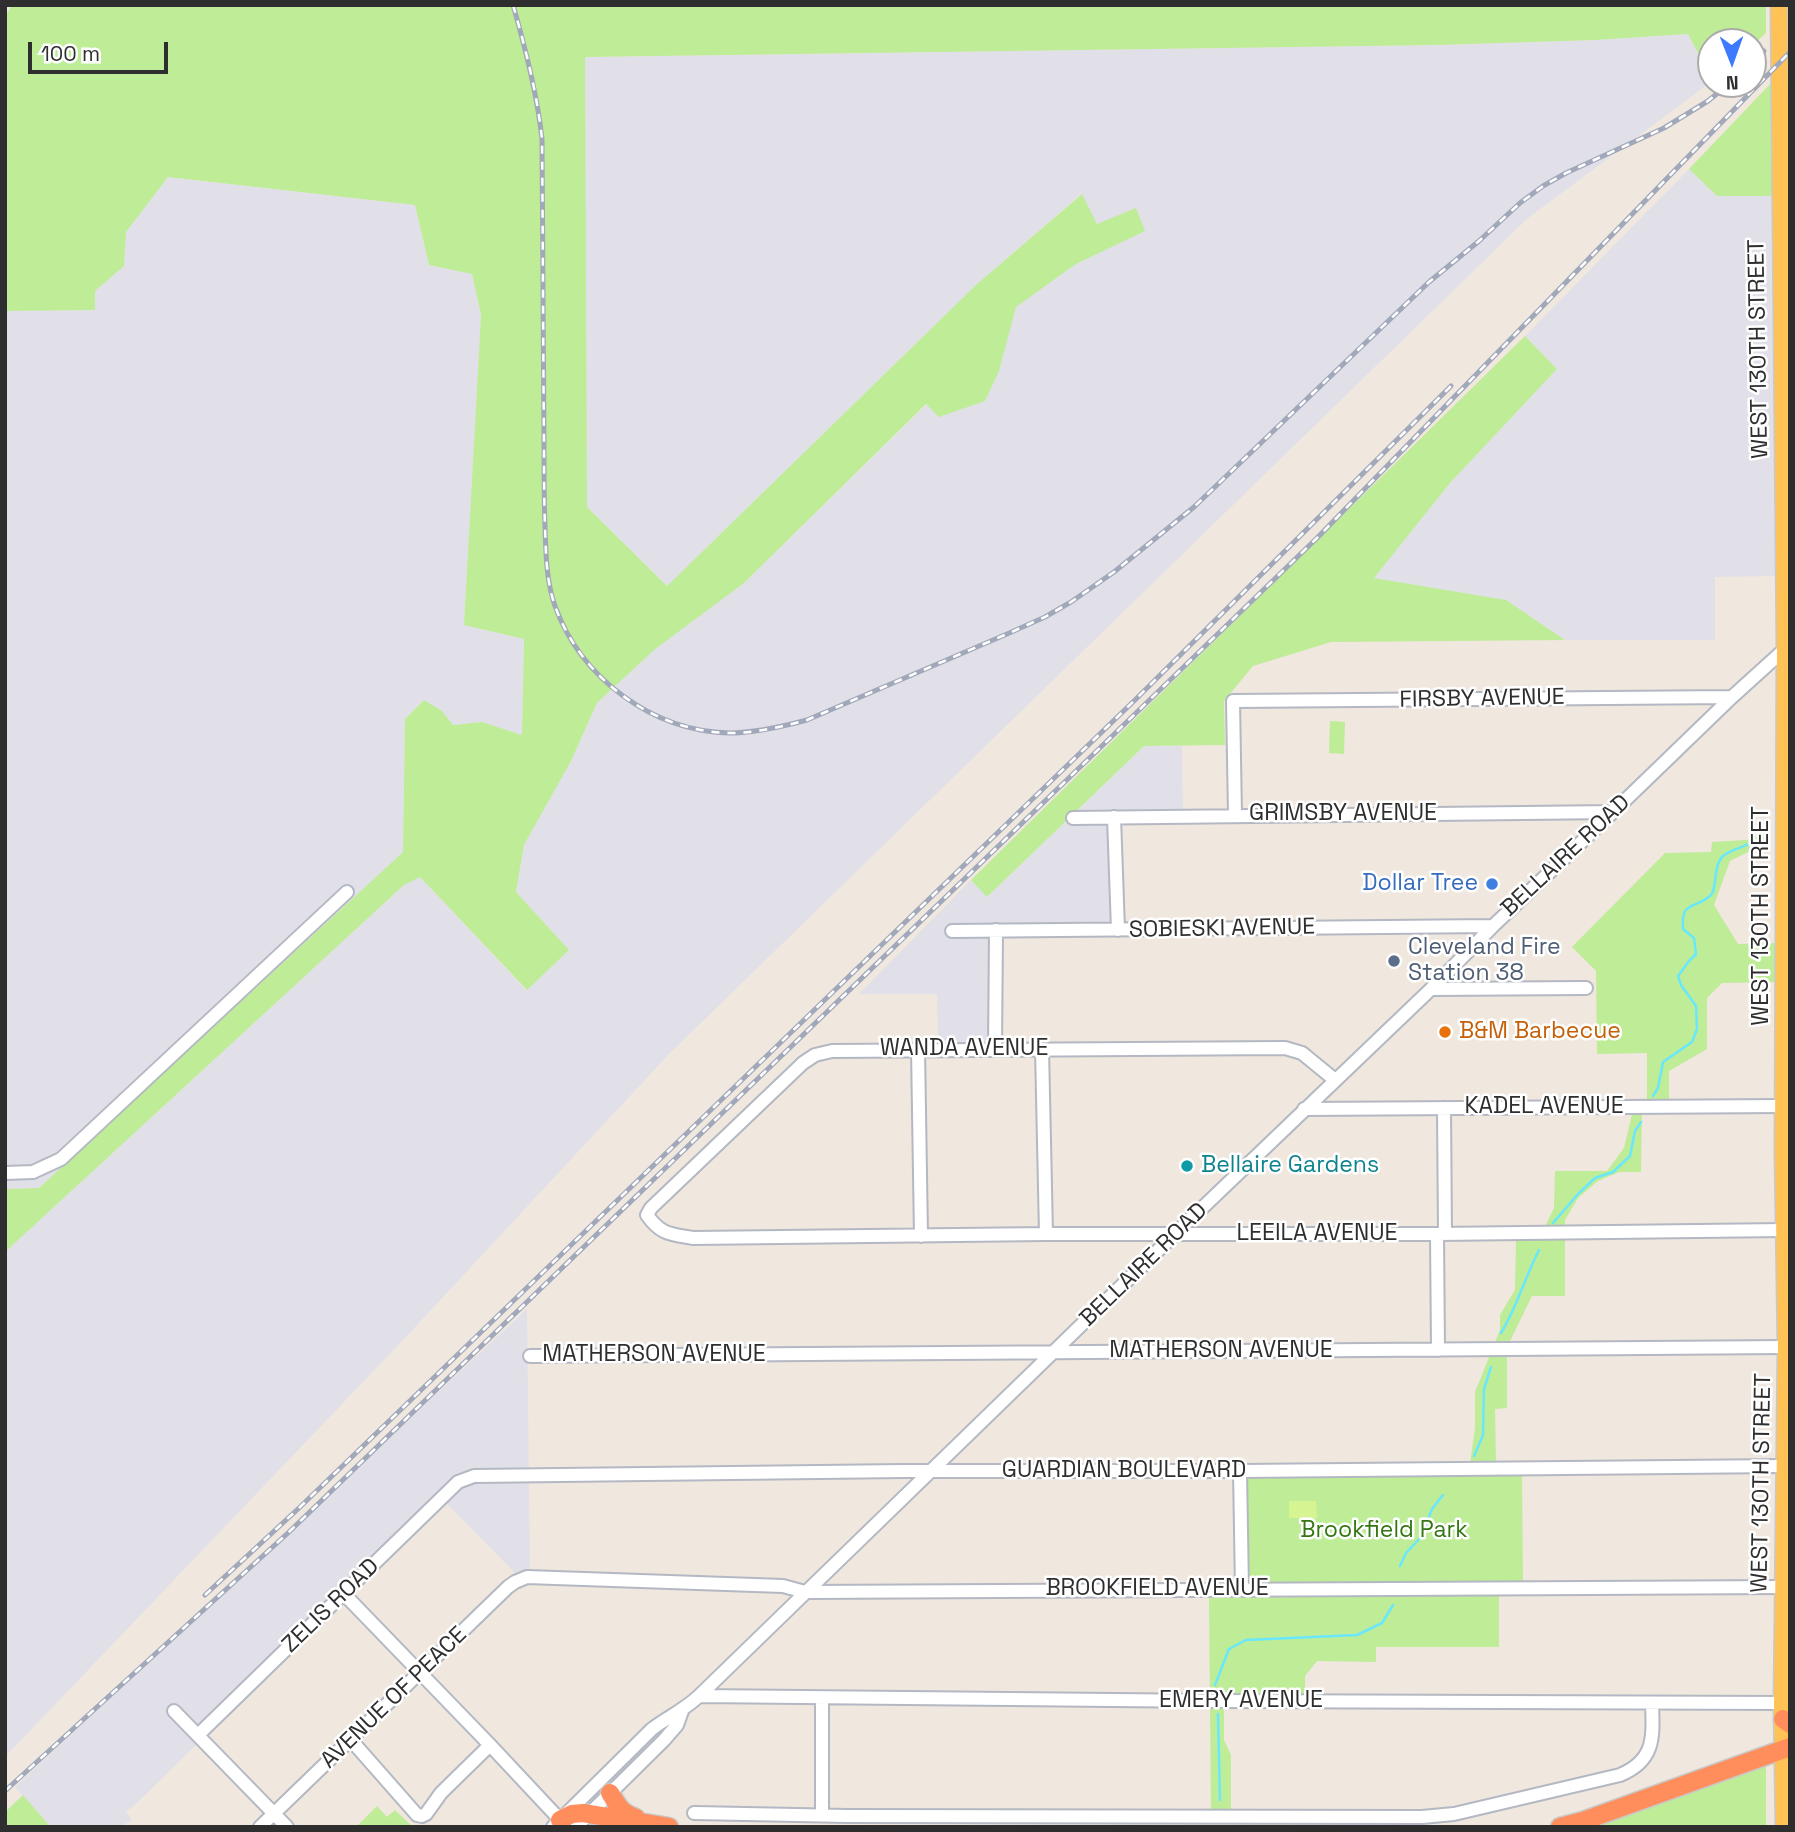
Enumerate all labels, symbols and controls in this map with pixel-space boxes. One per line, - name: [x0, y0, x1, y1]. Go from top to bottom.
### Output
- scale bar: [32, 28, 172, 72]
- north arrow: [1697, 28, 1767, 98]
- text: 100 m: [41, 40, 100, 67]
- text: N: [1726, 70, 1739, 95]
- street label: WEST 130TH STREET: [1743, 239, 1775, 459]
- street label: FIRSBY AVENUE: [1399, 684, 1565, 714]
- street label: BELLAIRE ROAD: [1496, 789, 1636, 923]
- street label: GRIMSBY AVENUE: [1249, 800, 1437, 828]
- street label: WEST 130TH STREET: [1748, 806, 1776, 1026]
- place label: Dollar Tree: [1362, 870, 1478, 898]
- marker: Dollar Tree: [1484, 876, 1500, 892]
- street label: SOBIESKI AVENUE: [1129, 914, 1315, 944]
- place label: Cleveland Fire Station 38: [1408, 934, 1561, 988]
- marker: Cleveland Fire Station 38: [1386, 953, 1402, 969]
- place label: B&M Barbecue: [1459, 1018, 1621, 1046]
- marker: B&M Barbecue: [1437, 1024, 1453, 1040]
- street label: WANDA AVENUE: [880, 1035, 1048, 1063]
- street label: KADEL AVENUE: [1464, 1093, 1624, 1121]
- place label: Bellaire Gardens: [1201, 1152, 1379, 1180]
- marker: Bellaire Gardens: [1179, 1158, 1195, 1174]
- street label: BELLAIRE ROAD: [1075, 1197, 1213, 1333]
- street label: LEEILA AVENUE: [1236, 1220, 1398, 1248]
- street label: MATHERSON AVENUE: [1109, 1337, 1333, 1365]
- street label: MATHERSON AVENUE: [542, 1341, 766, 1369]
- street label: WEST 130TH STREET: [1746, 1373, 1778, 1593]
- street label: GUARDIAN BOULEVARD: [1002, 1457, 1246, 1485]
- park label: Brookfield Park: [1300, 1517, 1468, 1545]
- street label: ZELIS ROAD: [277, 1553, 385, 1659]
- street label: BROOKFIELD AVENUE: [1045, 1575, 1269, 1603]
- street label: AVENUE OF PEACE: [315, 1621, 473, 1775]
- street label: EMERY AVENUE: [1159, 1687, 1323, 1715]

